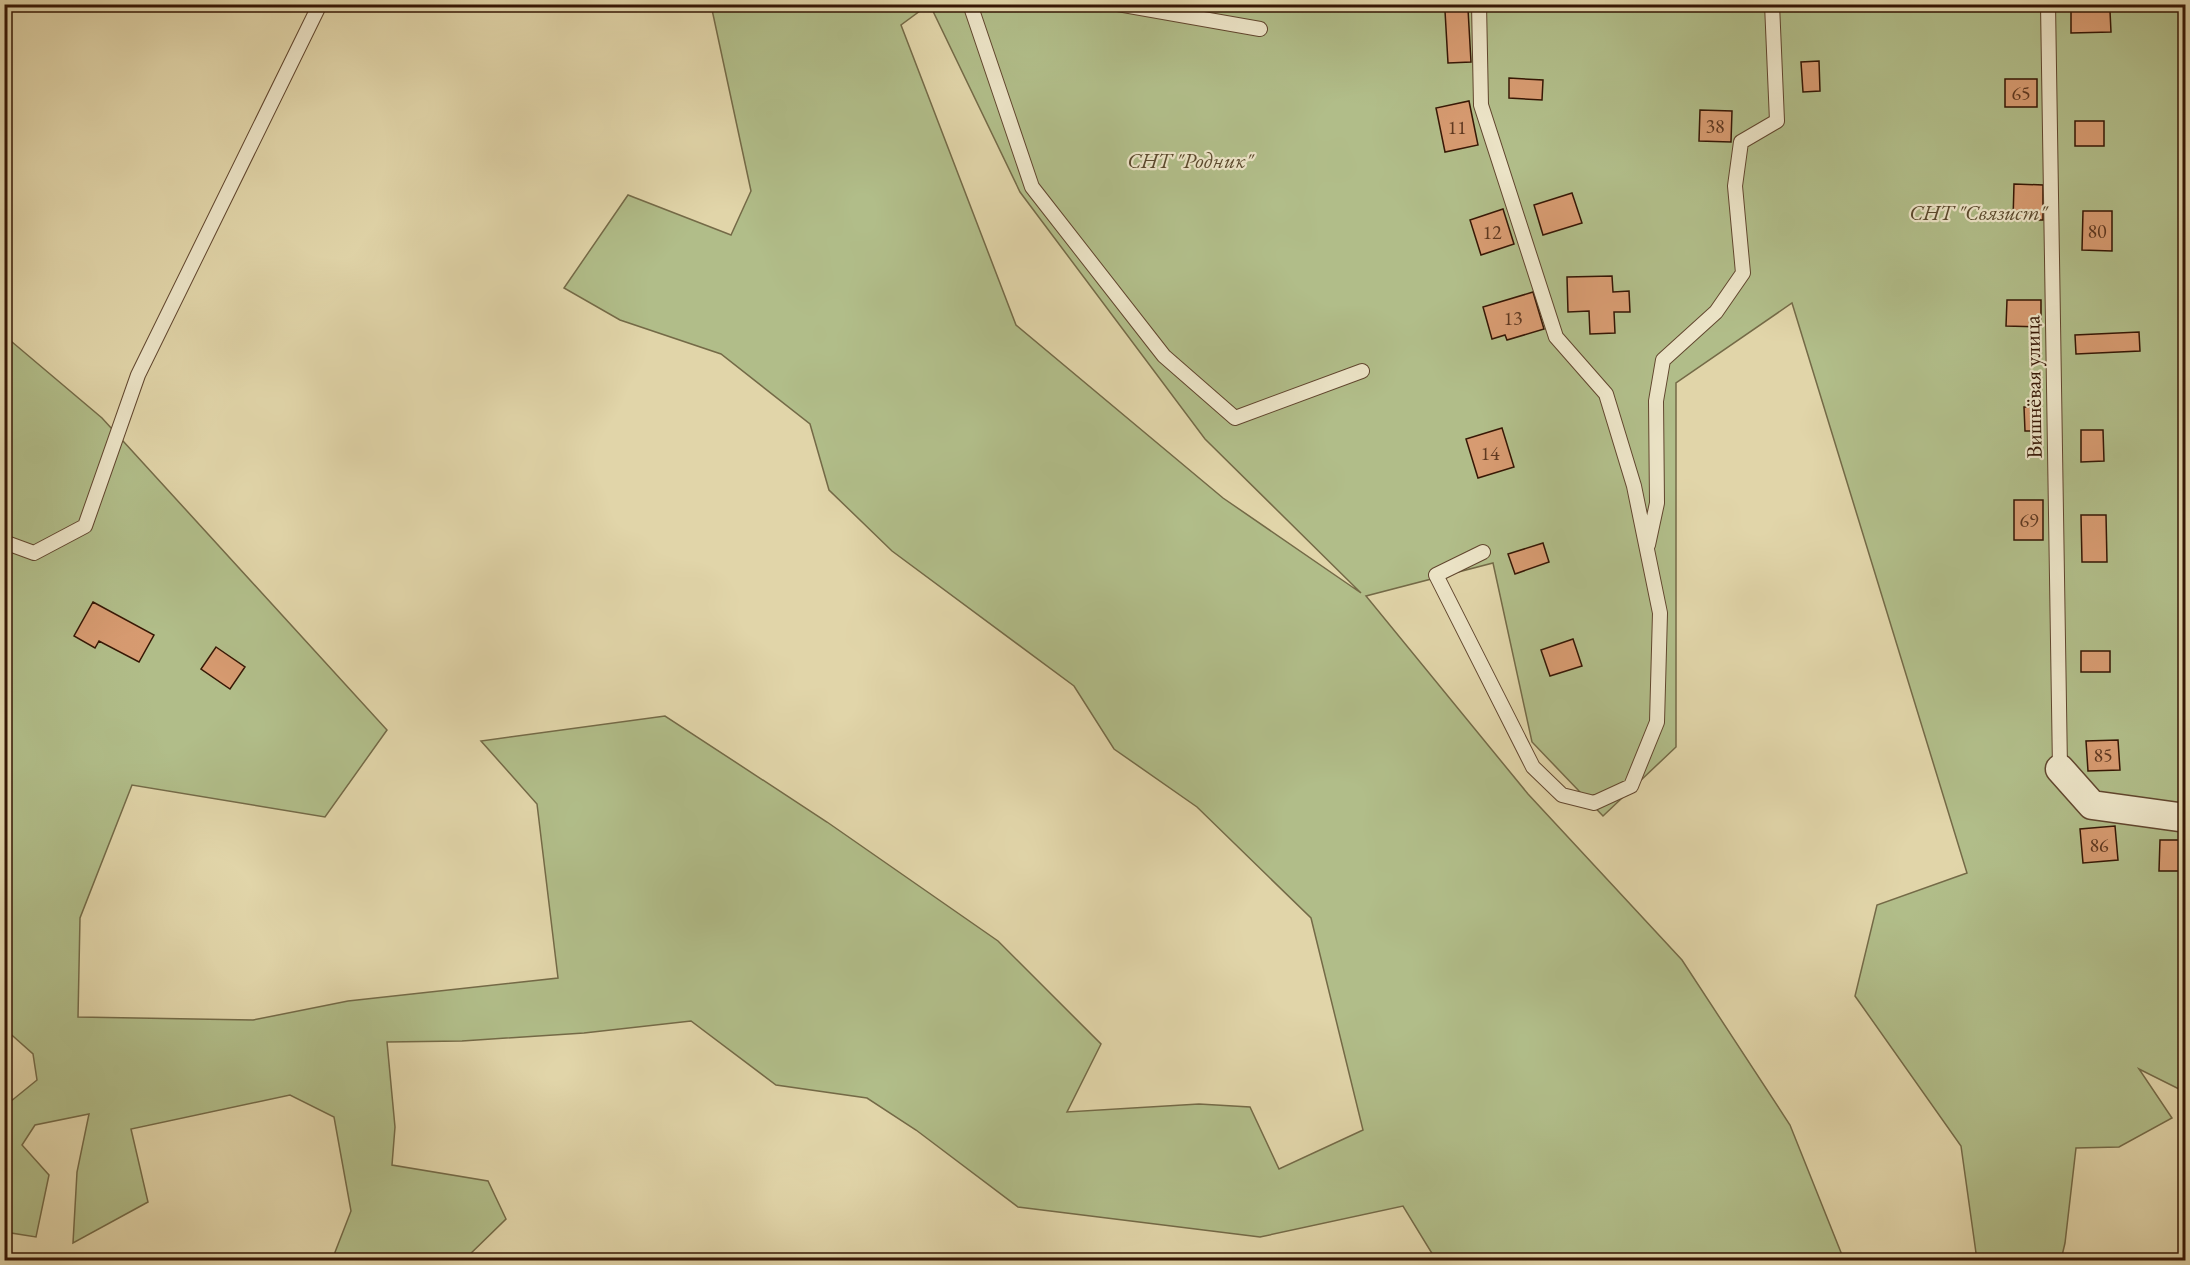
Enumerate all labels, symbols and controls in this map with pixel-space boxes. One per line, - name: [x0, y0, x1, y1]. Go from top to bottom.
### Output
- house number: 65: [2011, 80, 2031, 106]
- house number: 38: [1705, 113, 1725, 139]
- house number: 11: [1447, 114, 1467, 140]
- park label: СНТ "Родник": [1127, 146, 1256, 175]
- park label: СНТ "Связист": [1909, 198, 2050, 227]
- house number: 80: [2087, 218, 2107, 244]
- house number: 12: [1482, 219, 1502, 245]
- house number: 13: [1503, 305, 1523, 331]
- street label: Вишнёвая улица: [2017, 315, 2049, 459]
- house number: 14: [1480, 440, 1500, 466]
- house number: 69: [2019, 507, 2039, 533]
- house number: 85: [2093, 742, 2113, 768]
- house number: 86: [2089, 832, 2109, 858]

